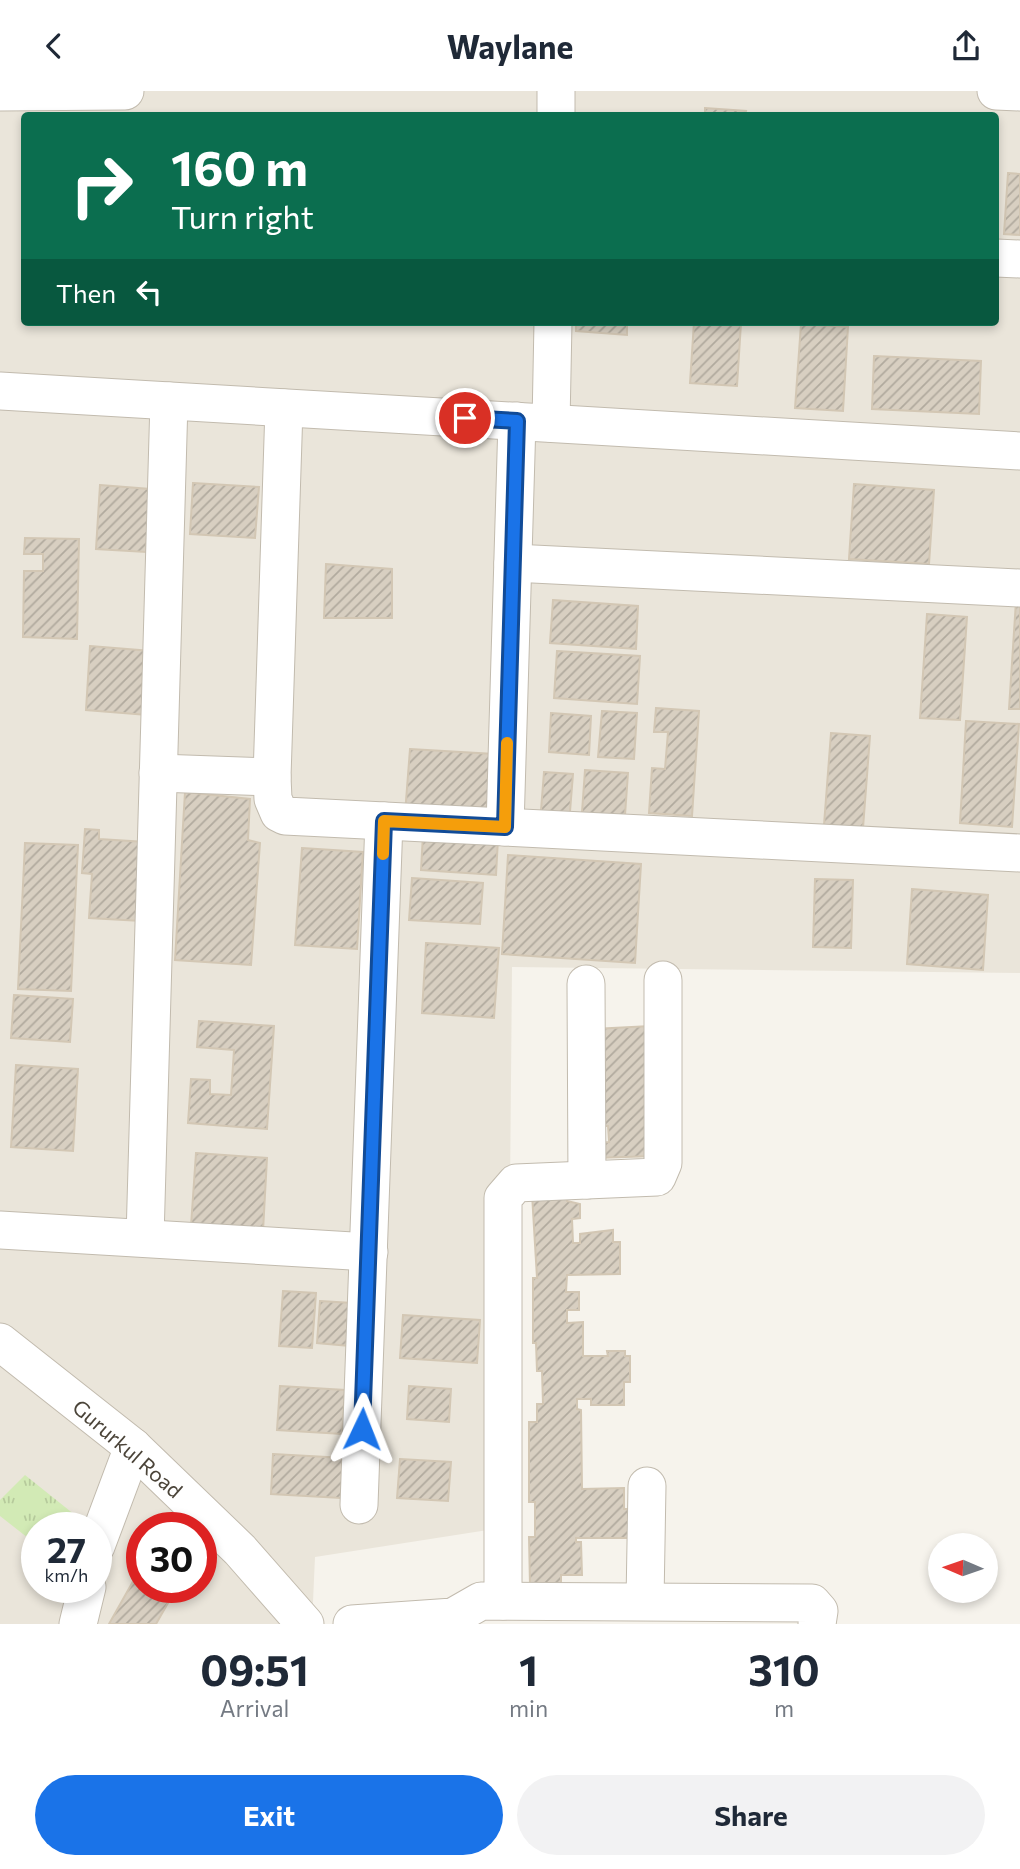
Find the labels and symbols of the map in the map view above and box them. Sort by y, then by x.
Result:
pin [435,388,495,448]
position arrow [325,1392,399,1466]
street label: Gururkul Road [68,1394,188,1502]
speed limit sign: 30 [126,1512,217,1603]
north arrow [928,1533,998,1603]

